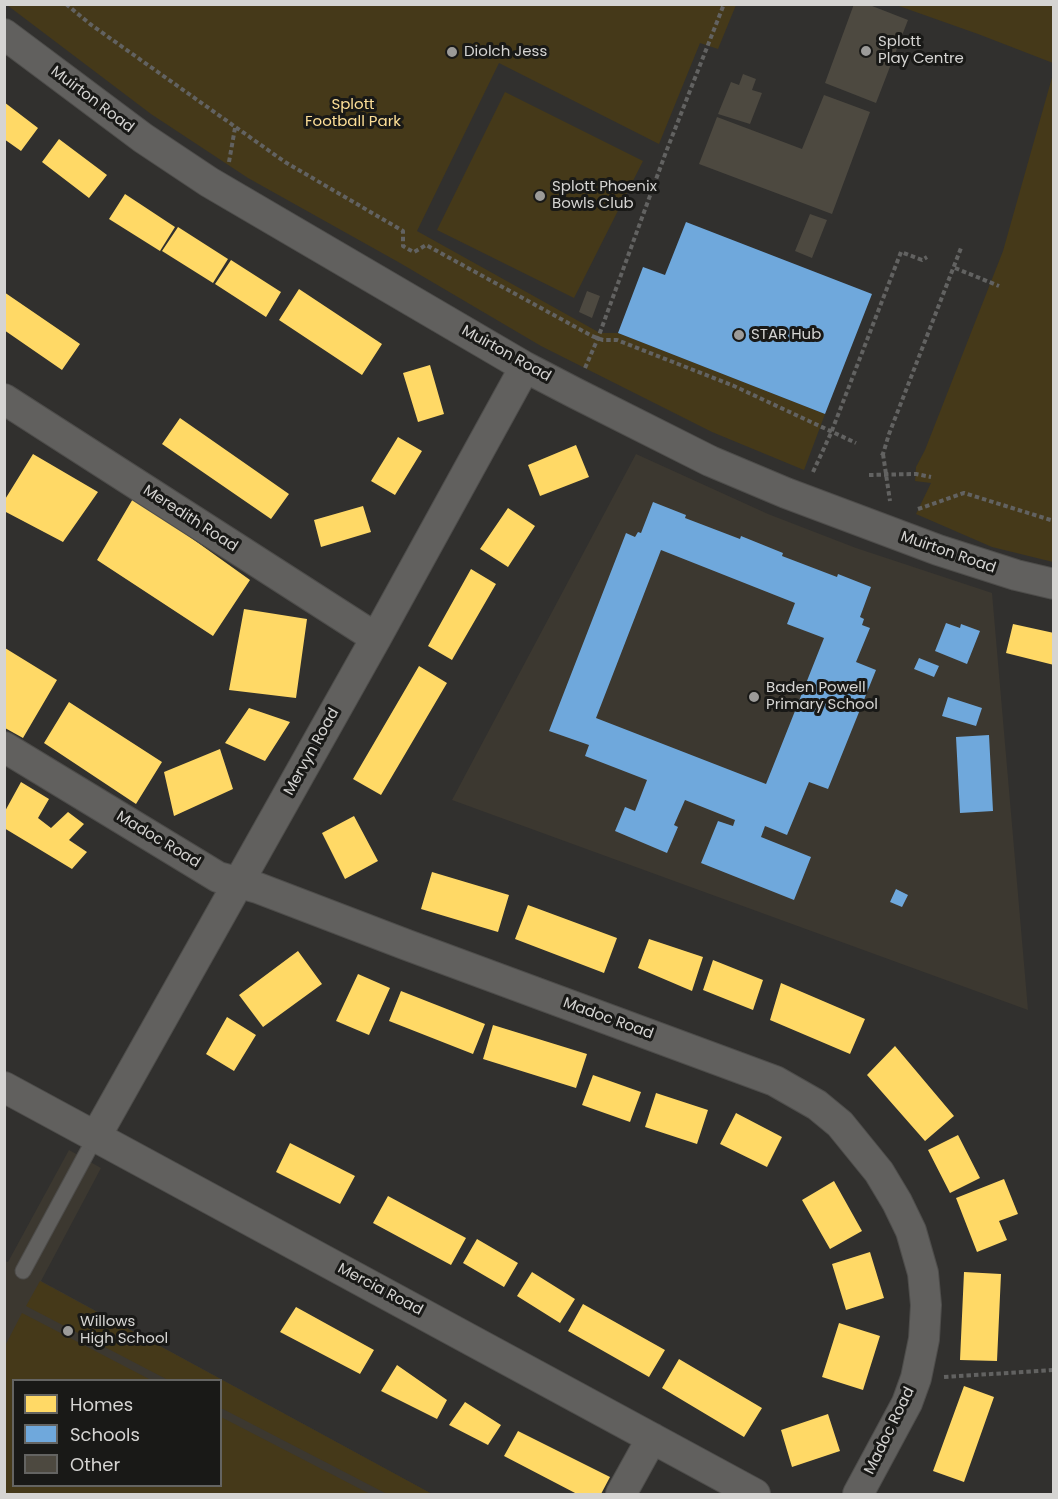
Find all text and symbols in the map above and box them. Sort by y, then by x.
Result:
place label: Splott Play Centre [878,33,964,68]
place label: Diolch Jess [464,43,547,61]
marker: Splott Play Centre [859,44,873,58]
marker: Diolch Jess [445,45,459,59]
street label: Muirton Road [47,63,137,137]
park label: Splott Football Park [305,96,401,131]
place label: Splott Phoenix Bowls Club [552,178,657,213]
marker: Splott Phoenix Bowls Club [533,189,547,203]
street label: Muirton Road [458,322,554,386]
place label: STAR Hub [751,326,821,344]
marker: STAR Hub [732,328,746,342]
street label: Meredith Road [139,482,241,556]
street label: Muirton Road [898,528,998,578]
place label: Baden Powell Primary School [766,679,878,714]
marker: Baden Powell Primary School [747,690,761,704]
street label: Mervyn Road [281,705,343,799]
street label: Madoc Road [113,808,203,872]
street label: Madoc Road [560,994,656,1044]
street label: Mercia Road [334,1260,426,1320]
place label: Willows High School [80,1313,168,1348]
marker: Willows High School [61,1324,75,1338]
legend [12,1379,222,1487]
street label: Madoc Road [861,1384,919,1478]
text: Homes [70,1392,133,1417]
text: Schools [70,1422,140,1447]
text: Other [70,1452,120,1477]

